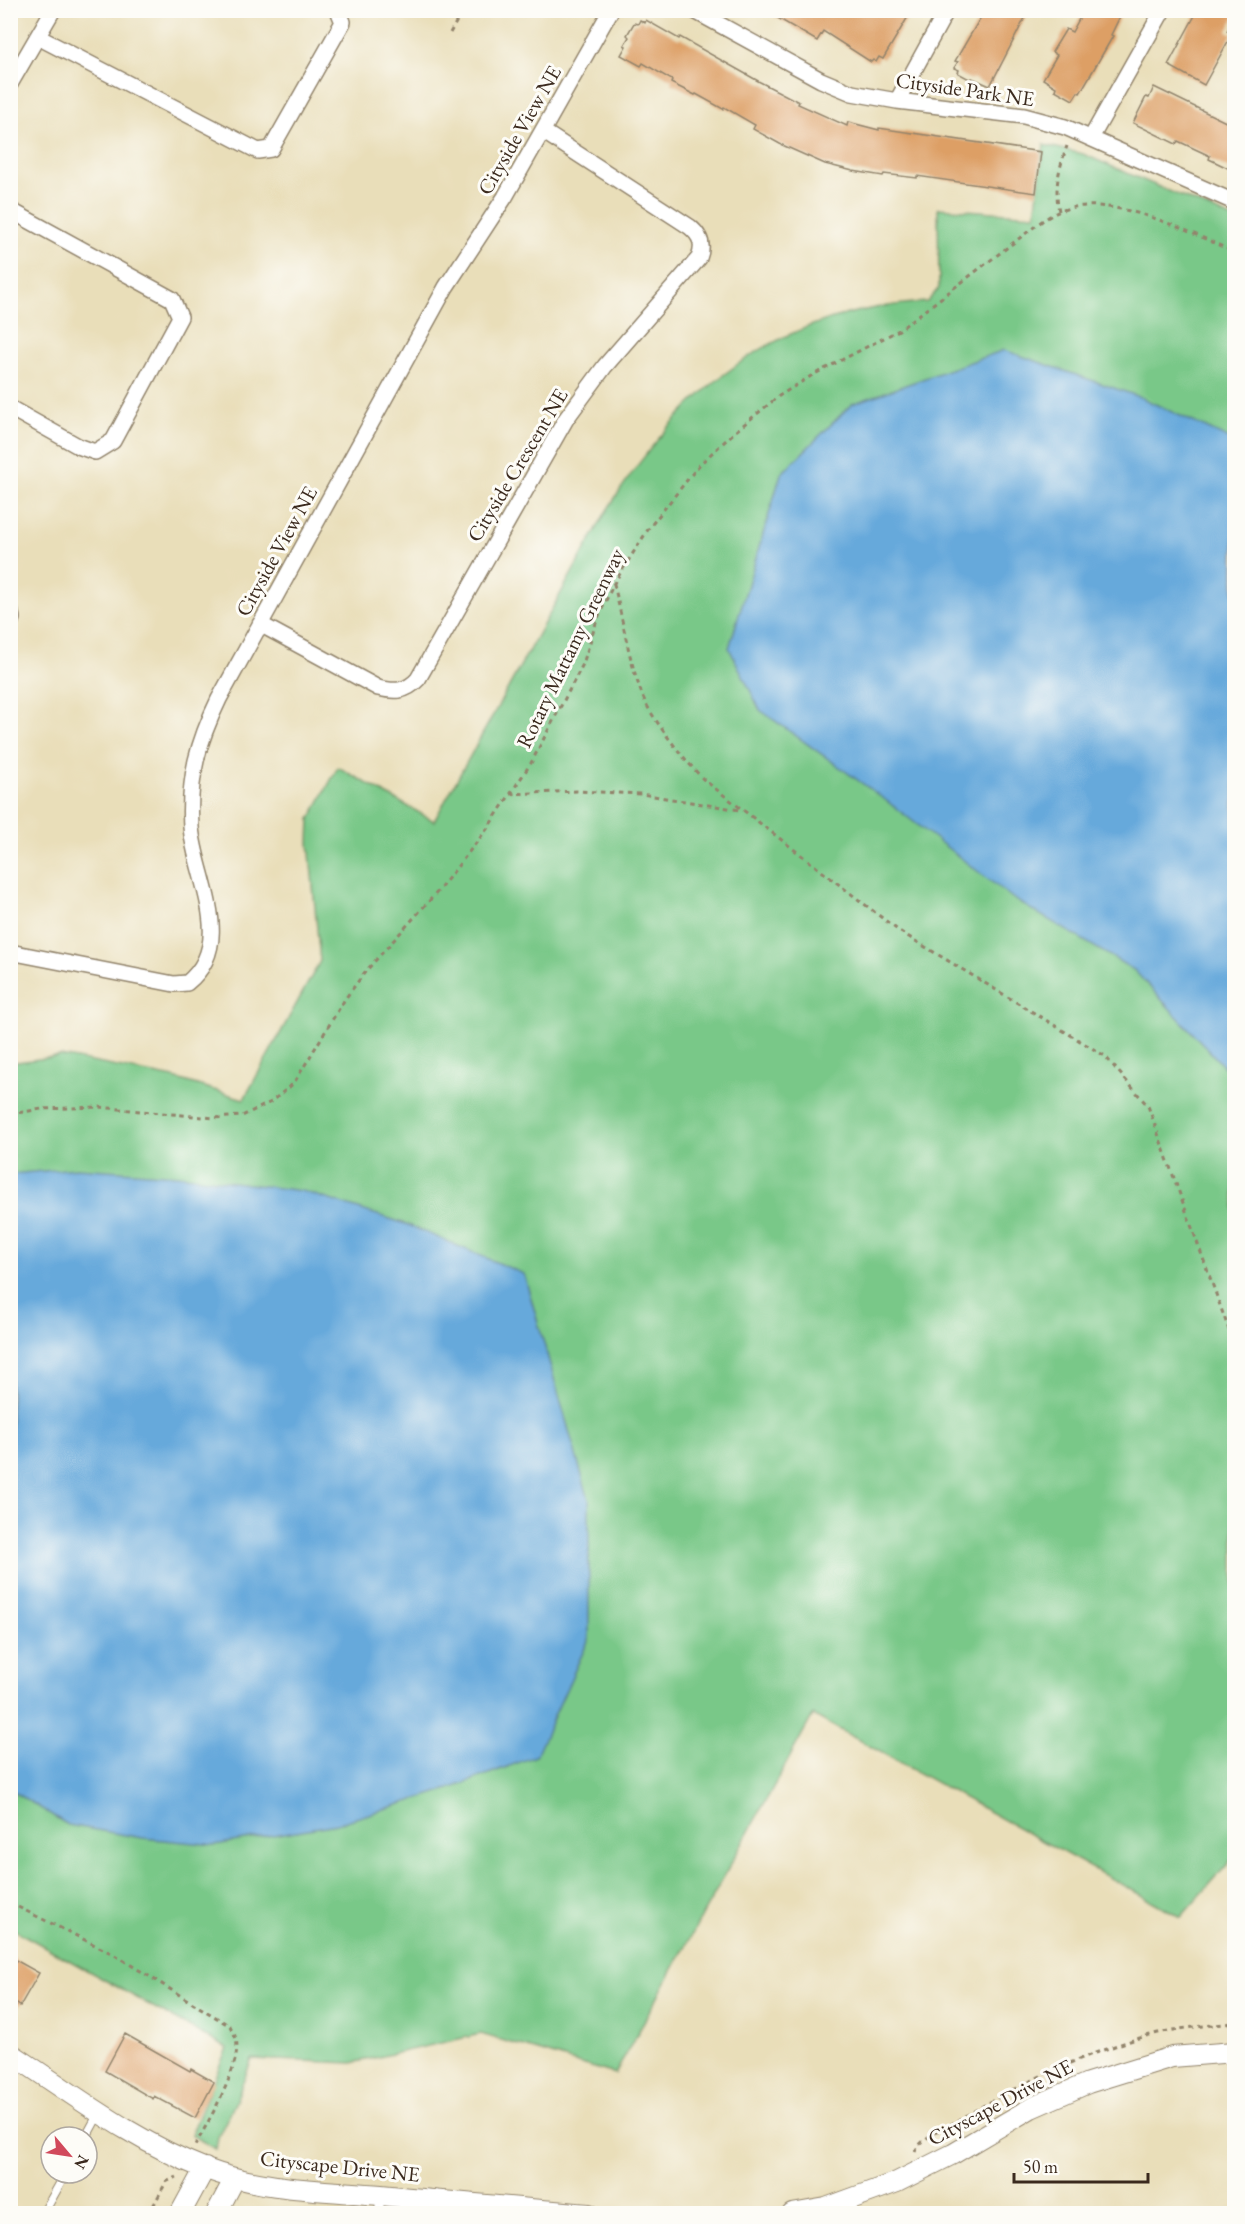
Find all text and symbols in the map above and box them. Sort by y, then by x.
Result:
street label: Cityside View NE [471,60,567,199]
street label: Cityside Park NE [894,66,1036,112]
street label: Cityside Crescent NE [461,383,574,547]
street label: Cityside View NE [229,481,323,621]
street label: Rotary Mattamy Greenway [510,543,630,752]
street label: Cityscape Drive NE [923,2052,1077,2151]
north arrow [39,2125,99,2185]
street label: Cityscape Drive NE [259,2144,421,2188]
scale bar [1014,2146,1148,2184]
text: N [69,2151,94,2173]
text: 50 m [1023,2155,1058,2178]

